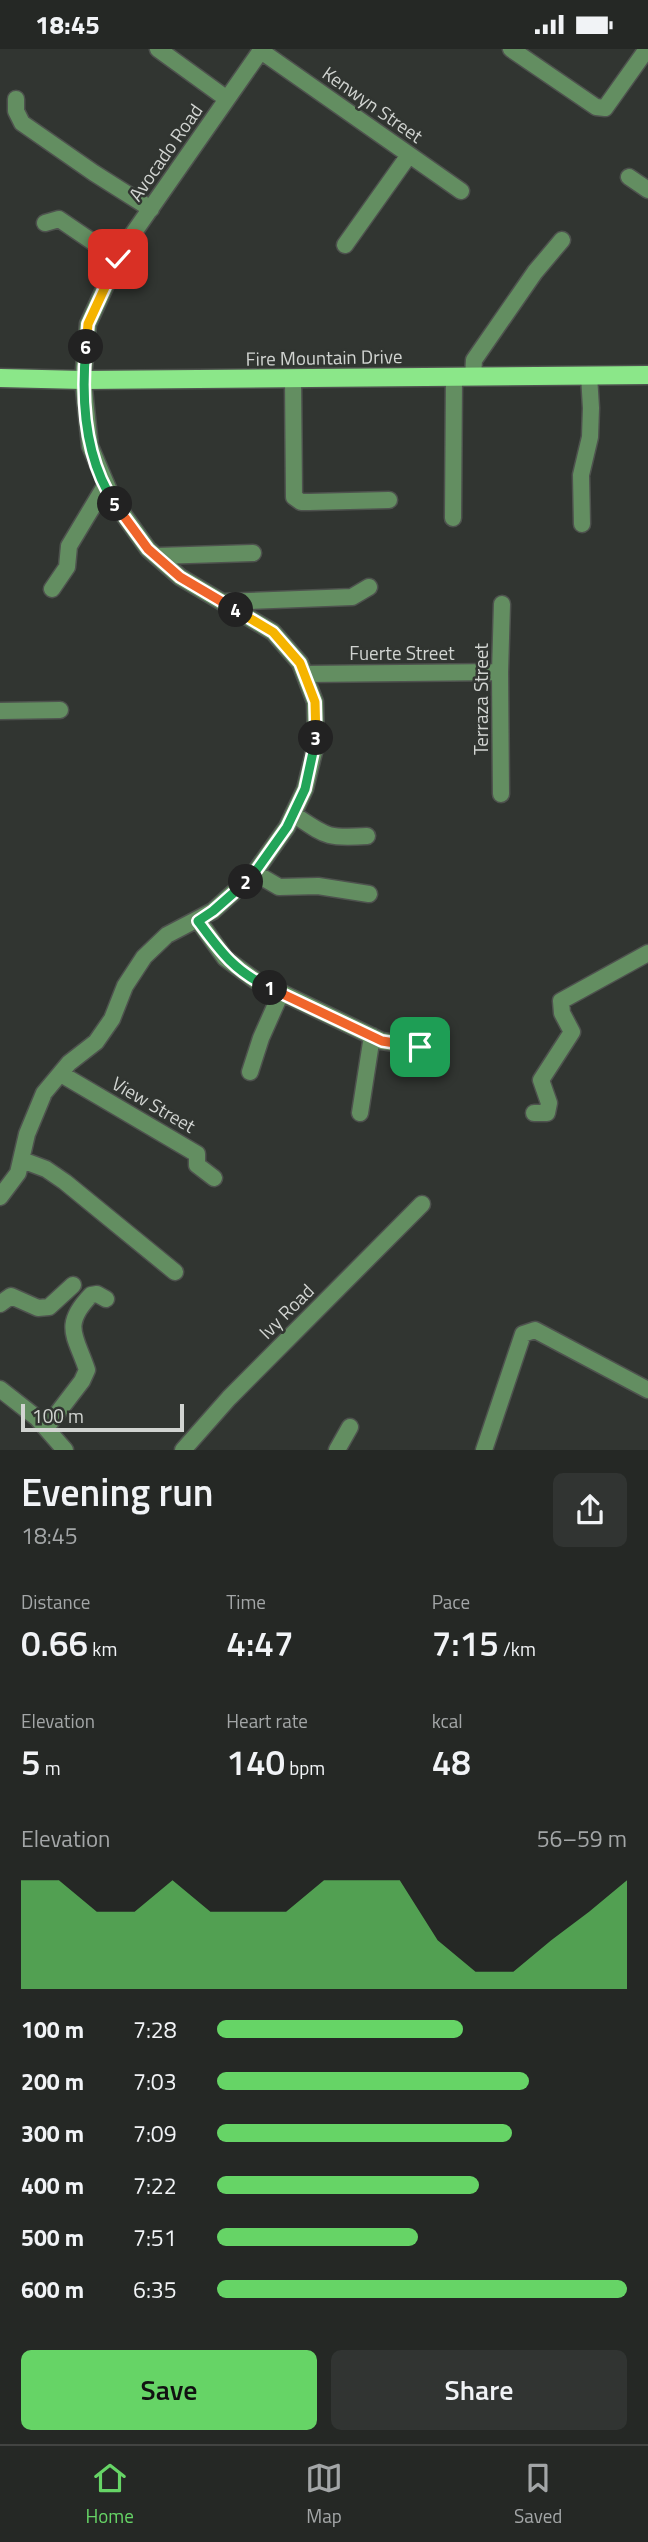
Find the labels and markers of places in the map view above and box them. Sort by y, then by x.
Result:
pin [88,229,148,289]
pin: 6 [68,329,104,365]
pin: 5 [97,487,132,521]
pin: 4 [218,593,254,627]
pin: 3 [298,721,334,755]
pin: 2 [229,865,264,899]
pin: 1 [252,971,288,1005]
pin [390,1017,450,1077]

